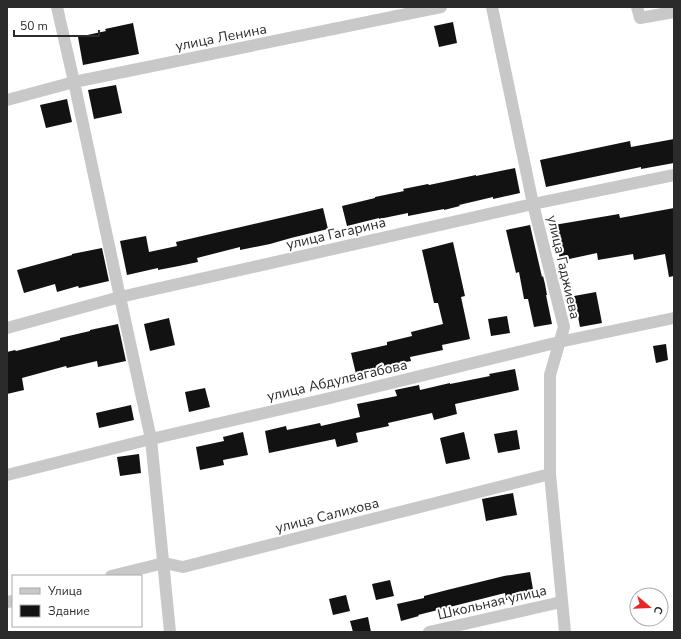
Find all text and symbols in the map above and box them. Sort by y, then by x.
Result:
scale bar [14,12,99,38]
text: 50 m [20,18,48,34]
street label: улица Ленина [174,19,268,56]
street label: улица Гагарина [284,213,388,254]
street label: улица Гаджиева [542,213,585,321]
street label: улица Абдулвагабова [265,355,409,406]
street label: улица Салихова [273,493,381,538]
legend [12,575,142,627]
street label: Школьная улица [436,581,549,624]
text: Улица [47,583,82,599]
north arrow [629,587,669,627]
text: Здание [48,603,90,619]
text: С [650,604,666,617]

